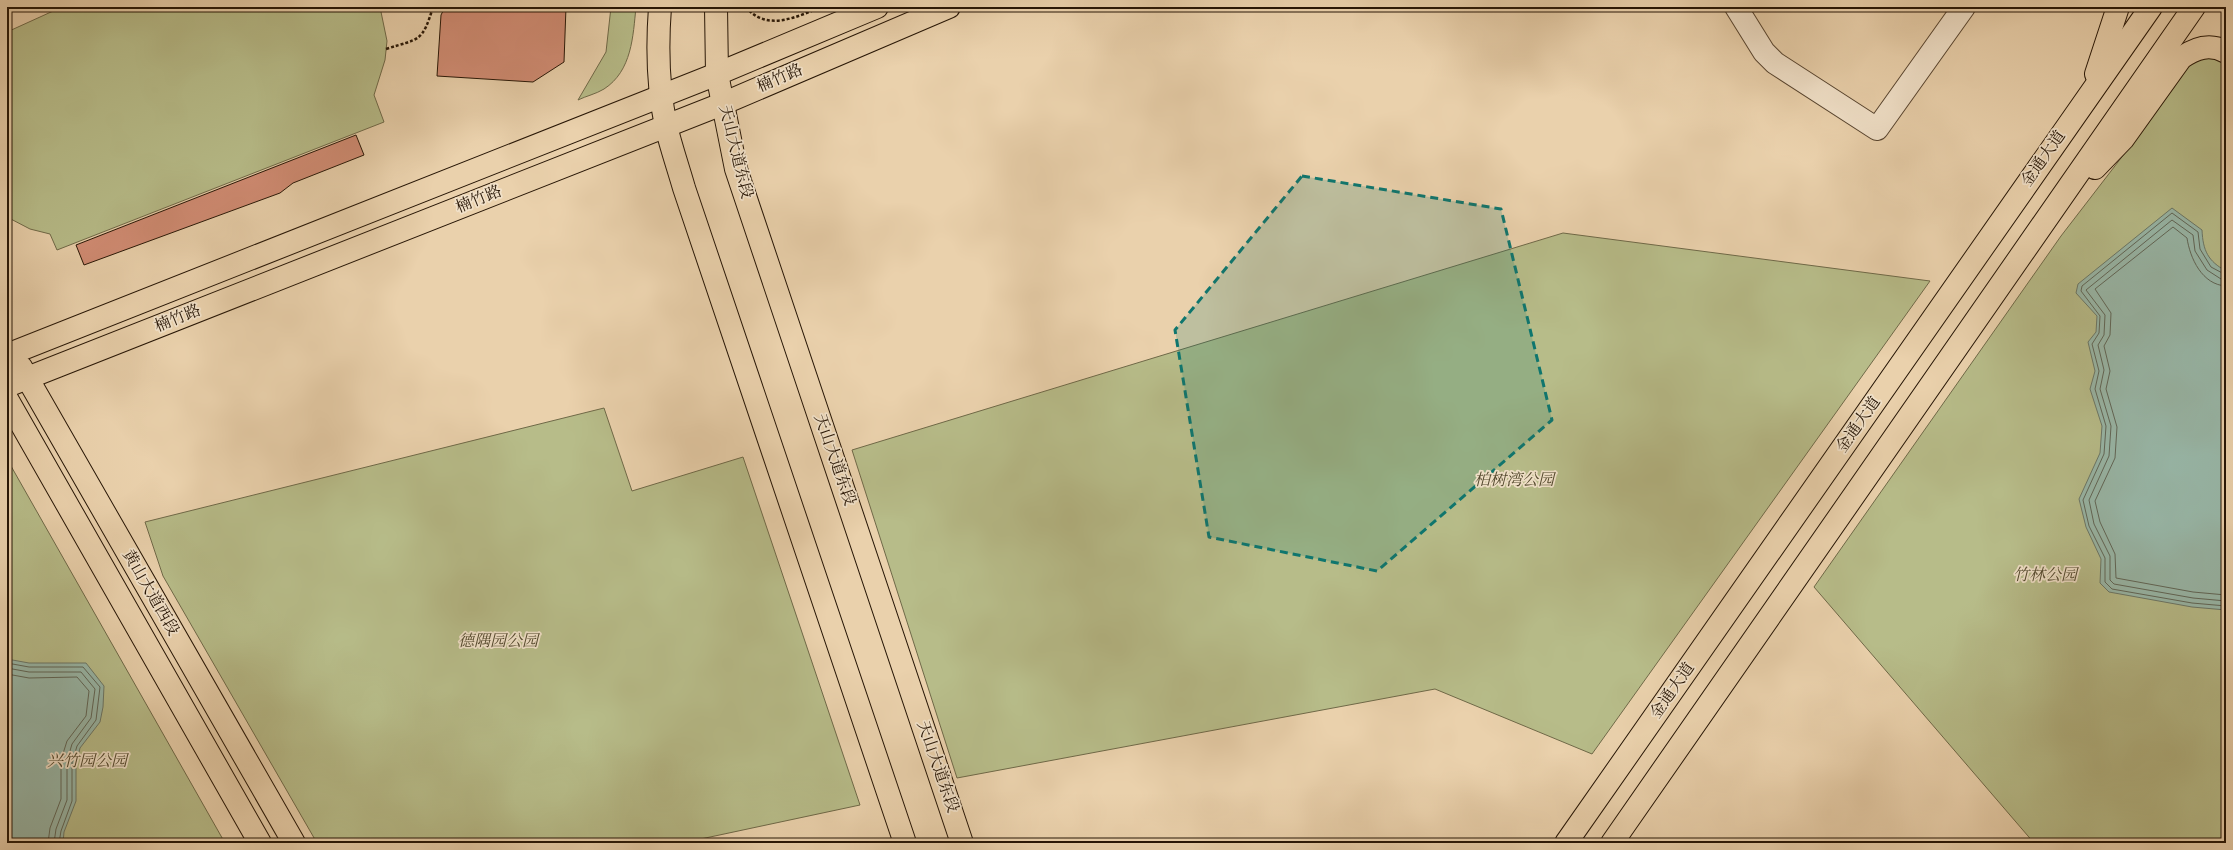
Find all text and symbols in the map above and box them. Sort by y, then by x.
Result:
street label: 楠竹路 [754,59,806,99]
street label: 天山大道东段 [713,103,757,201]
street label: 金通大道 [2017,126,2071,192]
street label: 楠竹路 [453,181,505,219]
street label: 楠竹路 [152,300,204,338]
street label: 金通大道 [1832,392,1886,458]
street label: 天山大道东段 [808,411,860,509]
park label: 柏树湾公园 [1474,470,1557,492]
street label: 黄山大道西段 [116,546,184,640]
park label: 竹林公园 [2013,565,2080,587]
park label: 德隅园公园 [458,631,541,653]
street label: 金通大道 [1646,658,1700,724]
street label: 天山大道东段 [911,718,963,816]
park label: 兴竹园公园 [47,751,130,773]

